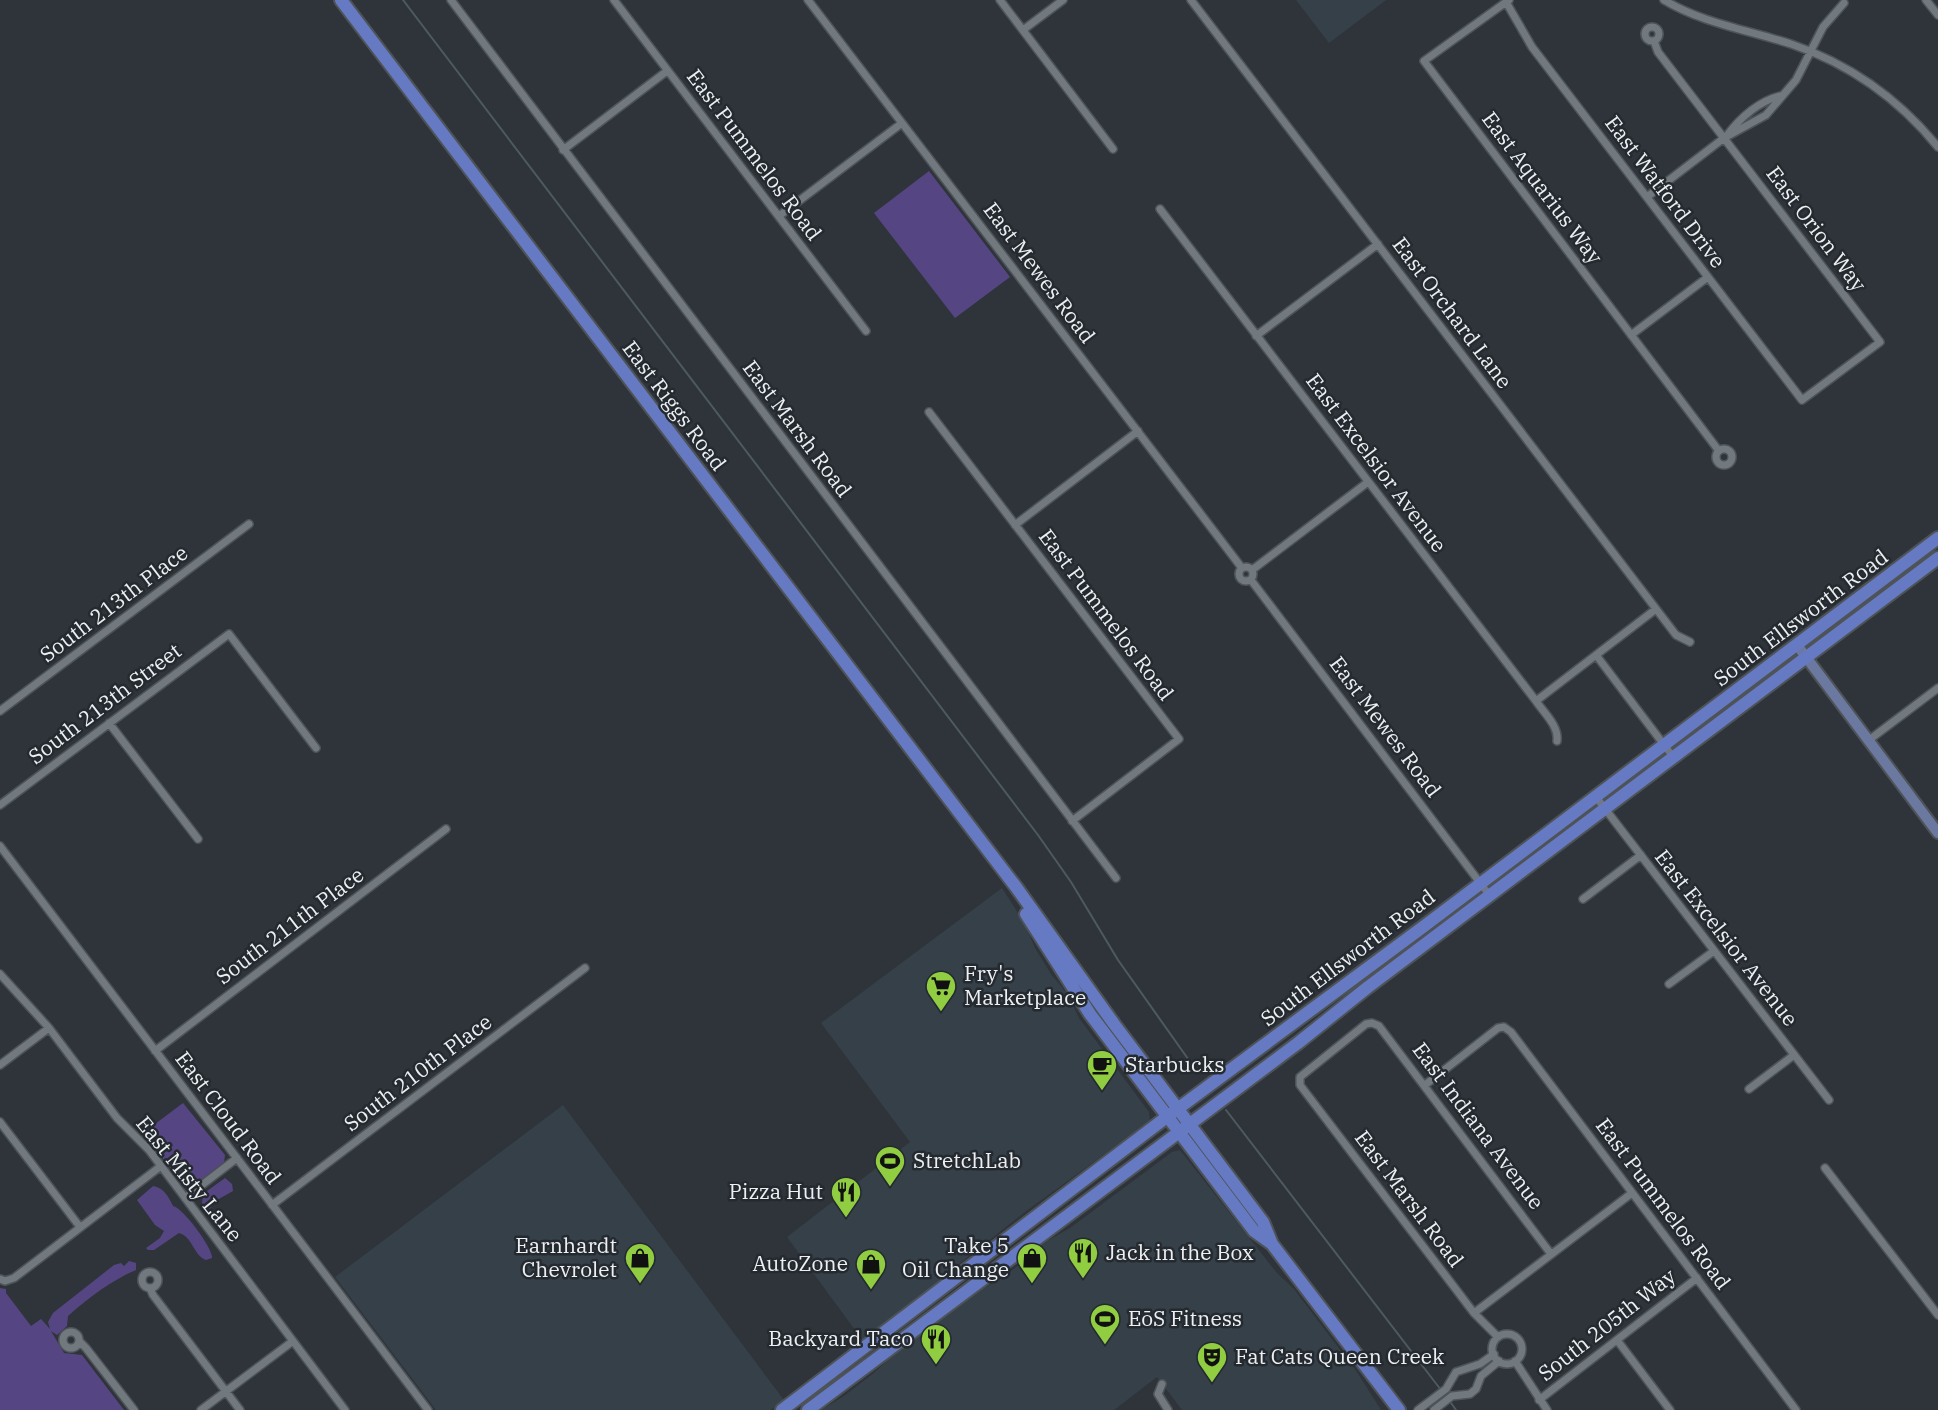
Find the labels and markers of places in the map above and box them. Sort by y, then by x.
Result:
place label: Fry's Marketplace [964,959,1086,1011]
supermarket icon: Fry's Marketplace [924,969,958,1013]
cafe icon: Starbucks [1085,1048,1119,1092]
place label: Starbucks [1125,1050,1224,1078]
sports icon: StretchLab [873,1144,907,1188]
place label: StretchLab [913,1146,1021,1174]
restaurant icon: Pizza Hut [829,1175,863,1219]
place label: Pizza Hut [729,1177,823,1205]
place label: Earnhardt Chevrolet [515,1231,617,1283]
place label: Take 5 Oil Change [902,1231,1009,1283]
restaurant icon: Jack in the Box [1066,1236,1100,1280]
place label: Jack in the Box [1106,1238,1254,1266]
shop icon: Earnhardt Chevrolet [623,1241,657,1285]
shop icon: Take 5 Oil Change [1015,1241,1049,1285]
shop icon: AutoZone [854,1247,888,1291]
place label: AutoZone [752,1249,848,1277]
sports icon: EōS Fitness [1088,1302,1122,1346]
place label: EōS Fitness [1128,1304,1242,1332]
restaurant icon: Backyard Taco [919,1322,953,1366]
place label: Backyard Taco [768,1324,913,1352]
theatre icon: Fat Cats Queen Creek [1195,1340,1229,1384]
place label: Fat Cats Queen Creek [1235,1342,1445,1370]

